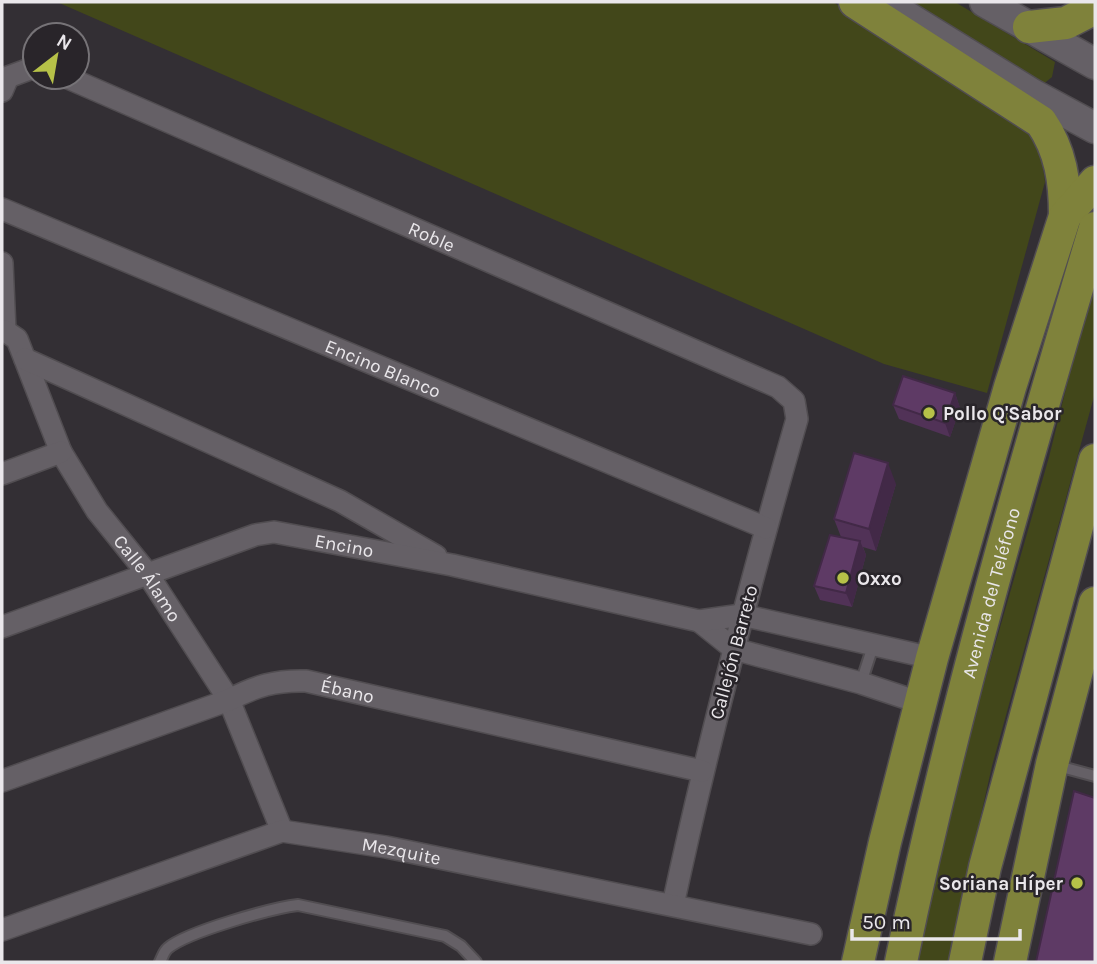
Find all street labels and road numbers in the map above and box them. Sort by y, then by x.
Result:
street label: Roble [405,217,458,257]
street label: Encino Blanco [322,335,444,403]
street label: Avenida del Teléfono [958,505,1025,681]
street label: Encino [313,530,375,562]
street label: Calle Álamo [109,531,186,626]
street label: Callejón Barreto [705,583,762,722]
street label: Ébano [318,674,376,708]
street label: Mezquite [360,833,443,870]

